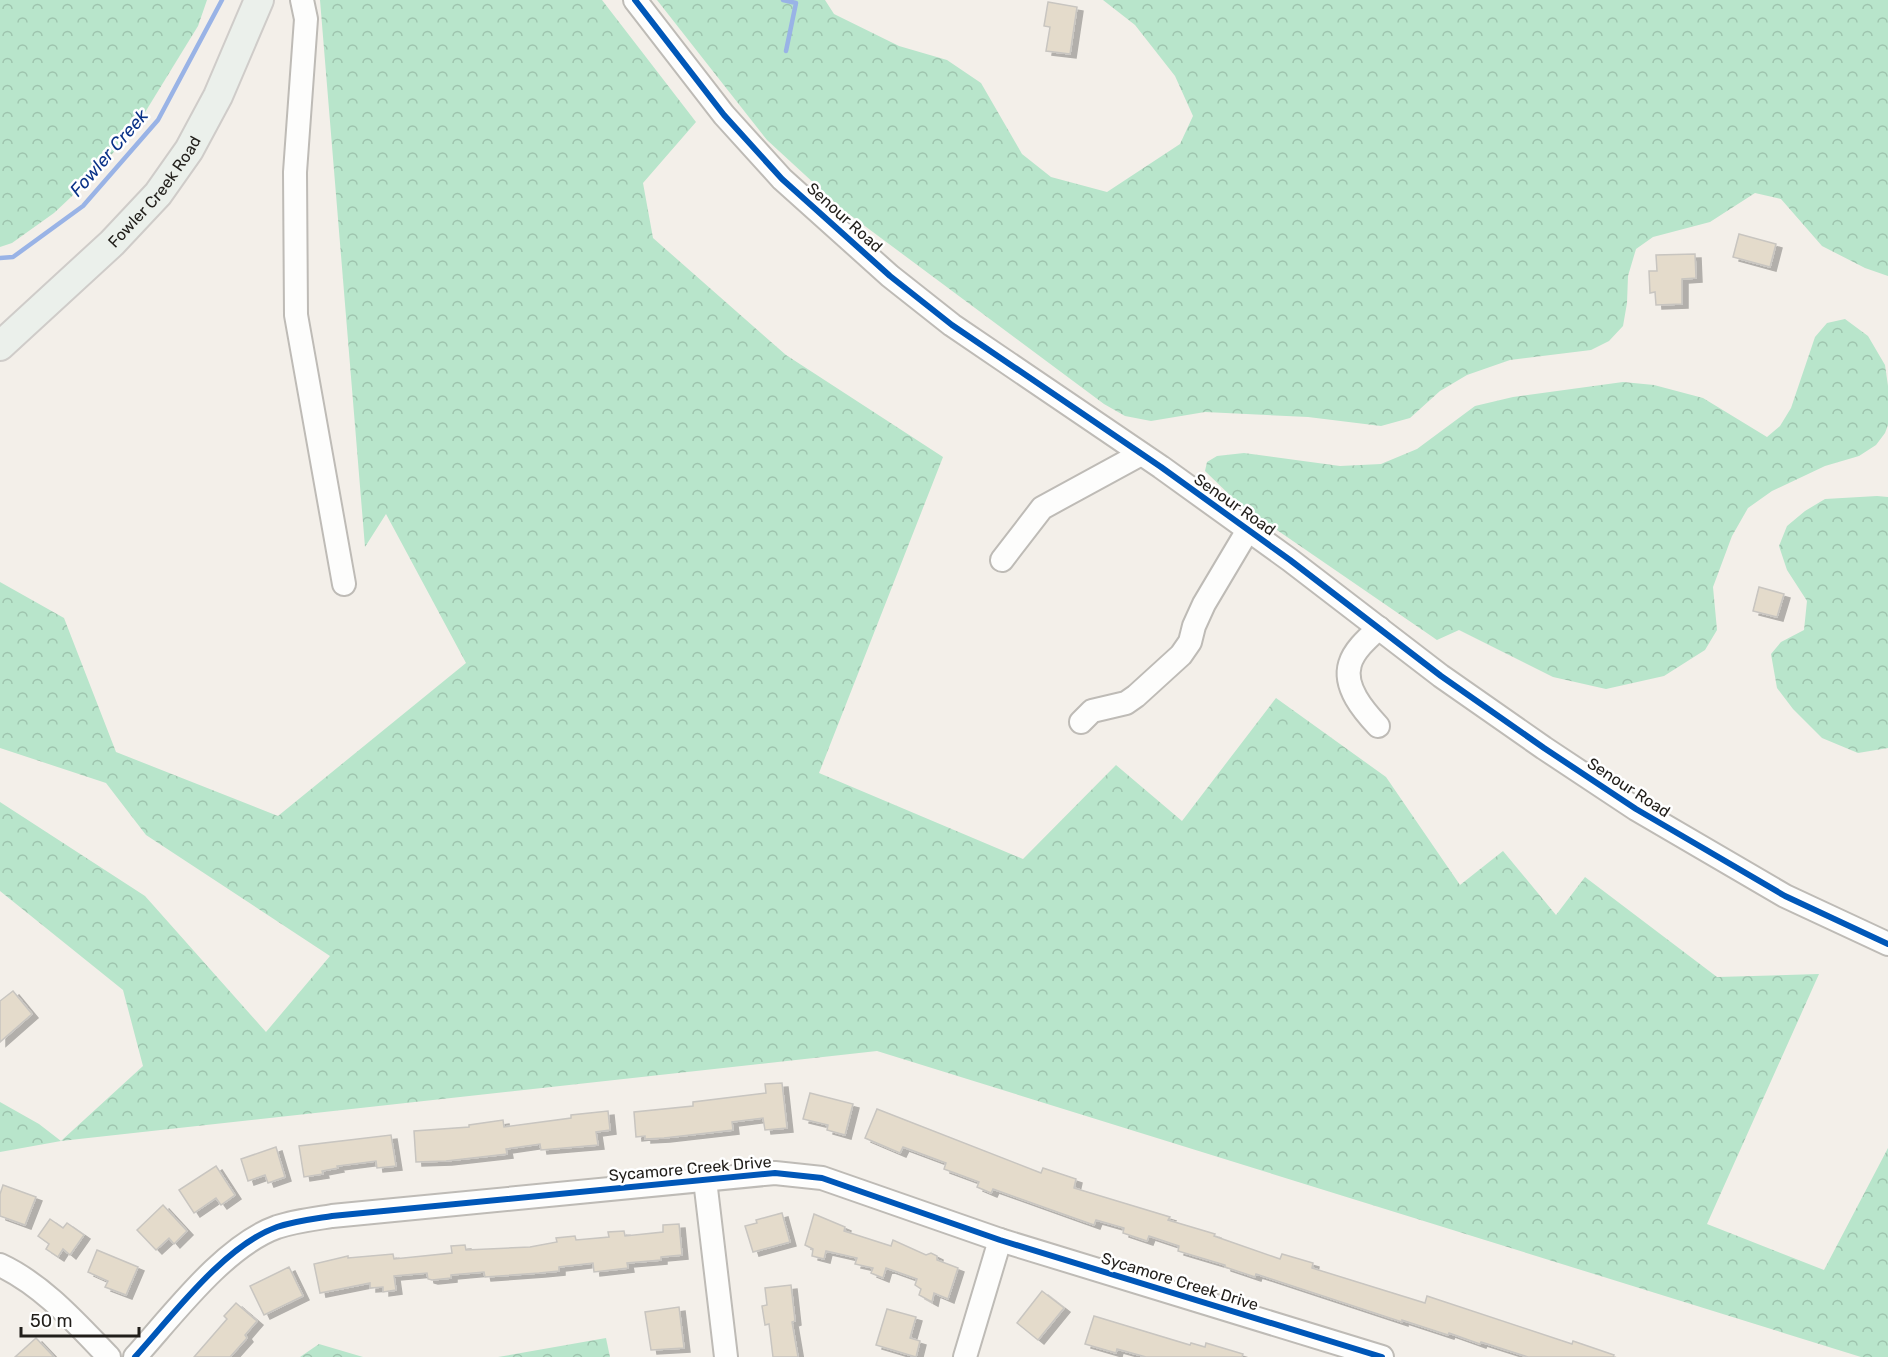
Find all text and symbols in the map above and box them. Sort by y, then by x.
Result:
water label: Fowler Creek [65,104,153,201]
street label: Fowler Creek Road [104,133,205,251]
street label: Senour Road [803,179,886,256]
street label: Senour Road [1190,469,1279,539]
street label: Senour Road [1584,754,1674,821]
street label: Sycamore Creek Drive [608,1152,772,1185]
street label: Sycamore Creek Drive [1099,1249,1261,1314]
scale bar [21,1300,140,1338]
text: 50 m [30,1310,73,1332]

